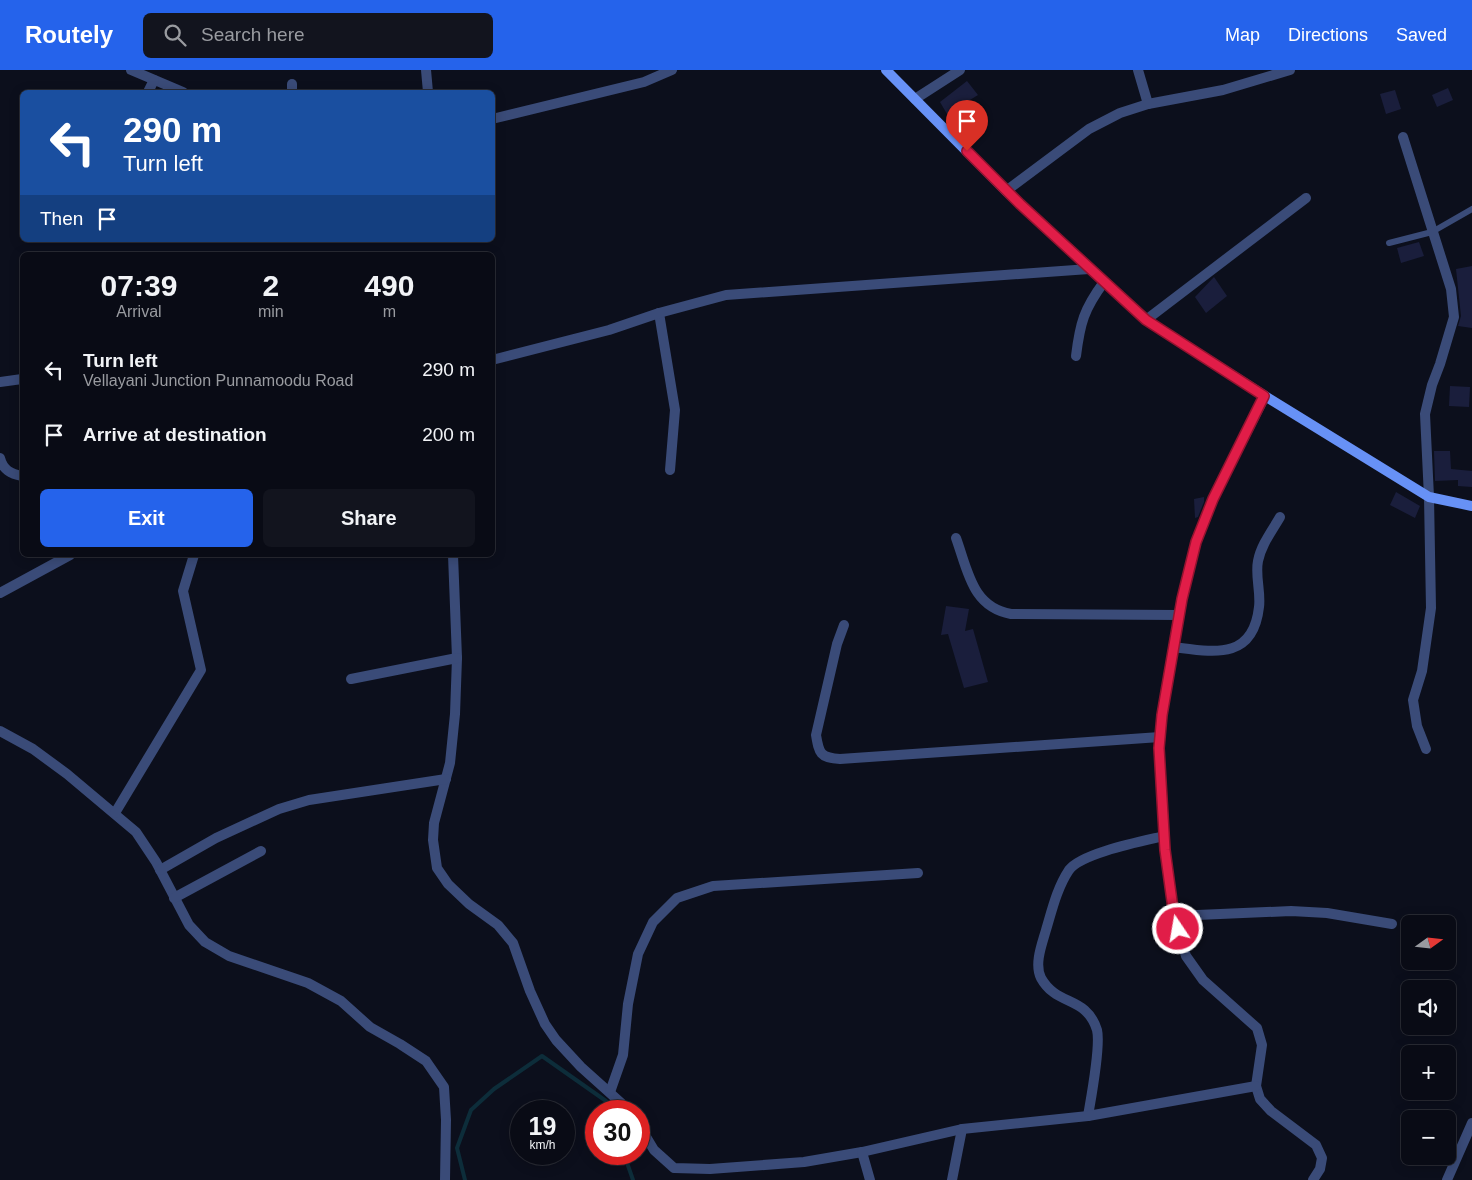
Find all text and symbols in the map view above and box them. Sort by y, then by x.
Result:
search box [143,13,493,58]
text: Routely [25,21,113,48]
icon: search [161,21,189,49]
text: Search here [201,24,305,45]
text: Map [1225,25,1260,45]
text: Directions [1288,25,1368,45]
text: Saved [1396,25,1447,45]
pin [946,100,988,151]
icon: arrive [953,107,981,135]
icon: left [40,110,105,175]
text: 290 m [123,110,222,149]
text: Turn left [123,151,203,176]
icon: arrive [93,205,121,233]
text: Then [40,208,83,229]
text: 07:39 [101,269,177,302]
text: 2 [262,269,279,302]
text: 490 [364,269,414,302]
text: Arrival [116,303,162,320]
text: min [258,303,284,320]
text: m [383,303,396,320]
text: Turn left [83,350,158,371]
icon: left [40,356,68,384]
text: 290 m [422,359,475,380]
text: Vellayani Junction Punnamoodu Road [83,372,353,389]
icon: arrive [40,421,68,449]
text: Arrive at destination [83,424,267,445]
text: 200 m [422,424,475,445]
button: Exit [40,489,253,547]
button: Share [263,489,475,547]
position arrow [1151,902,1203,954]
north arrow [1401,915,1456,970]
map controls [1401,915,1456,1165]
button: sound [1401,980,1456,1035]
button: + [1401,1045,1456,1100]
speed limit sign: 30 [585,1100,650,1165]
button: − [1401,1110,1456,1165]
text: 19 [529,1112,556,1140]
text: km/h [529,1138,556,1152]

